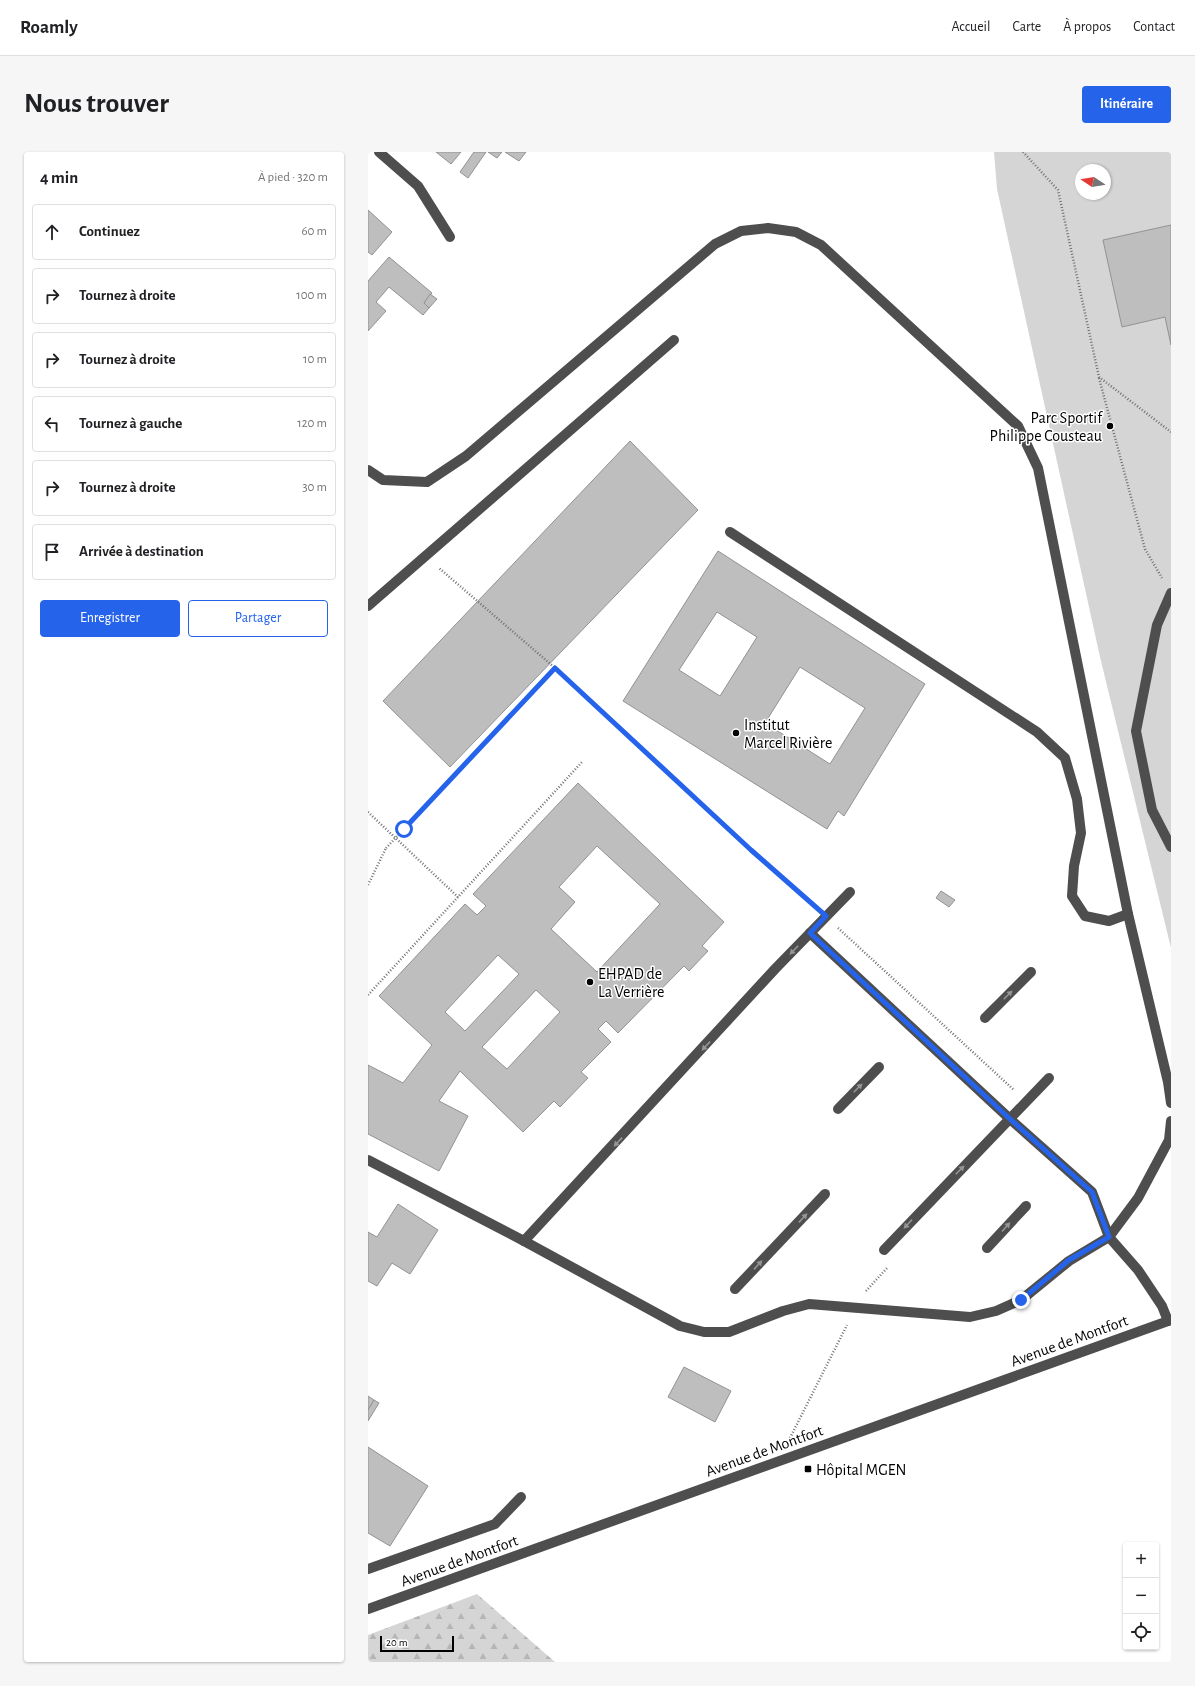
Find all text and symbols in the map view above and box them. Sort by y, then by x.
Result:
text: Roamly [20,18,78,37]
text: Accueil [951,20,990,34]
text: Carte [1012,20,1041,34]
text: À propos [1063,20,1111,34]
text: Contact [1133,20,1175,34]
button: Itinéraire [1082,86,1171,123]
text: Nous trouver [24,90,169,118]
north arrow [1075,164,1111,200]
text: 4 min [40,169,78,186]
text: À pied · 320 m [258,171,328,184]
icon: ahead [41,221,63,243]
text: Continuez [79,224,140,239]
text: 60 m [301,225,327,238]
icon: right [41,285,63,307]
text: Tournez à droite [79,288,176,303]
text: 100 m [296,289,327,302]
icon: right [41,349,63,371]
text: Tournez à droite [79,352,176,367]
text: 10 m [303,353,327,366]
place label: Parc Sportif Philippe Cousteau [990,410,1103,444]
icon: left [41,413,63,435]
text: Tournez à gauche [79,416,182,431]
text: 120 m [297,417,327,430]
marker: Parc Sportif Philippe Cousteau [1105,421,1115,431]
icon: right [41,477,63,499]
text: Tournez à droite [79,480,176,495]
text: 30 m [302,481,327,494]
icon: arrive [41,541,63,563]
text: Arrivée à destination [79,544,204,559]
button: Enregistrer [40,600,180,637]
button: Partager [188,600,328,637]
place label: Institut Marcel Rivière [744,717,832,751]
marker: Institut Marcel Rivière [731,728,741,738]
route start [395,820,413,838]
one-way arrow [789,945,799,955]
place label: EHPAD de La Verrière [598,966,665,1000]
marker: EHPAD de La Verrière [585,977,595,987]
one-way arrow [1003,990,1013,1000]
one-way arrow [701,1041,710,1051]
one-way arrow [853,1083,863,1093]
one-way arrow [613,1136,622,1147]
one-way arrow [955,1165,965,1175]
one-way arrow [798,1213,807,1223]
one-way arrow [903,1219,913,1229]
one-way arrow [1001,1222,1011,1232]
one-way arrow [753,1260,763,1270]
route end [1012,1291,1030,1309]
street label: Avenue de Montfort [1009,1312,1130,1370]
street label: Avenue de Montfort [704,1422,825,1480]
place label: Hôpital MGEN [816,1462,906,1478]
marker: Hôpital MGEN [803,1464,813,1474]
street label: Avenue de Montfort [399,1532,520,1590]
map controls [1123,1542,1159,1650]
button: + [1123,1542,1159,1578]
button: − [1123,1578,1159,1614]
button: locate [1123,1614,1159,1650]
scale bar [380,1634,454,1653]
text: 20 m [386,1637,407,1648]

